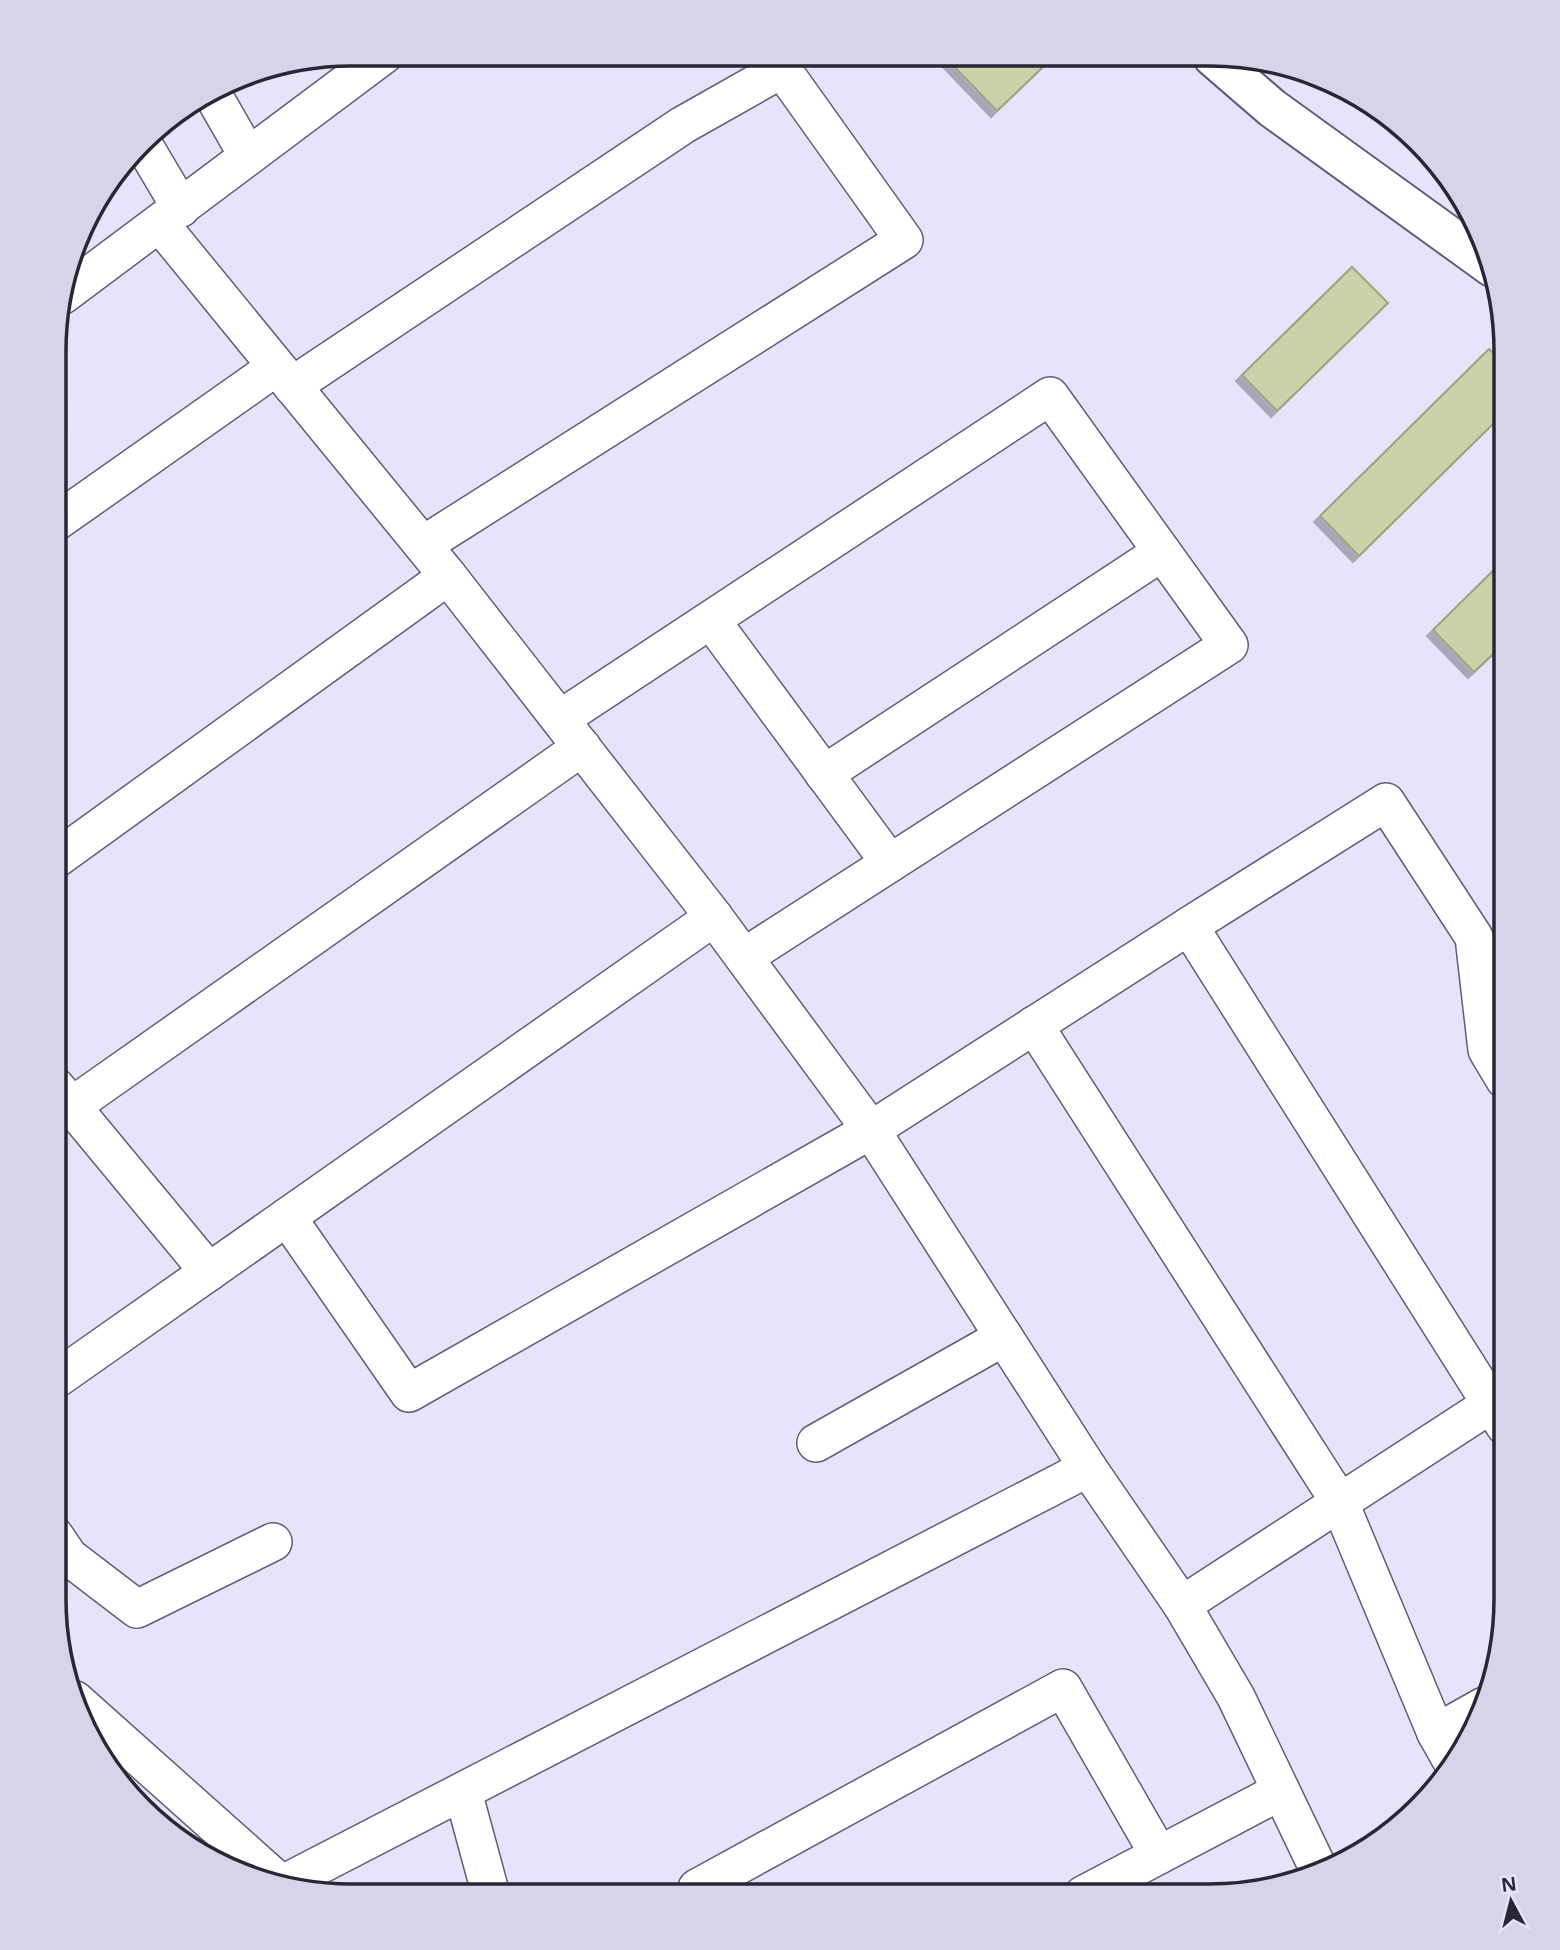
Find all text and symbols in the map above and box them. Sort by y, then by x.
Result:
north arrow [1476,1866,1546,1936]
text: N [1500,1870,1518,1898]

